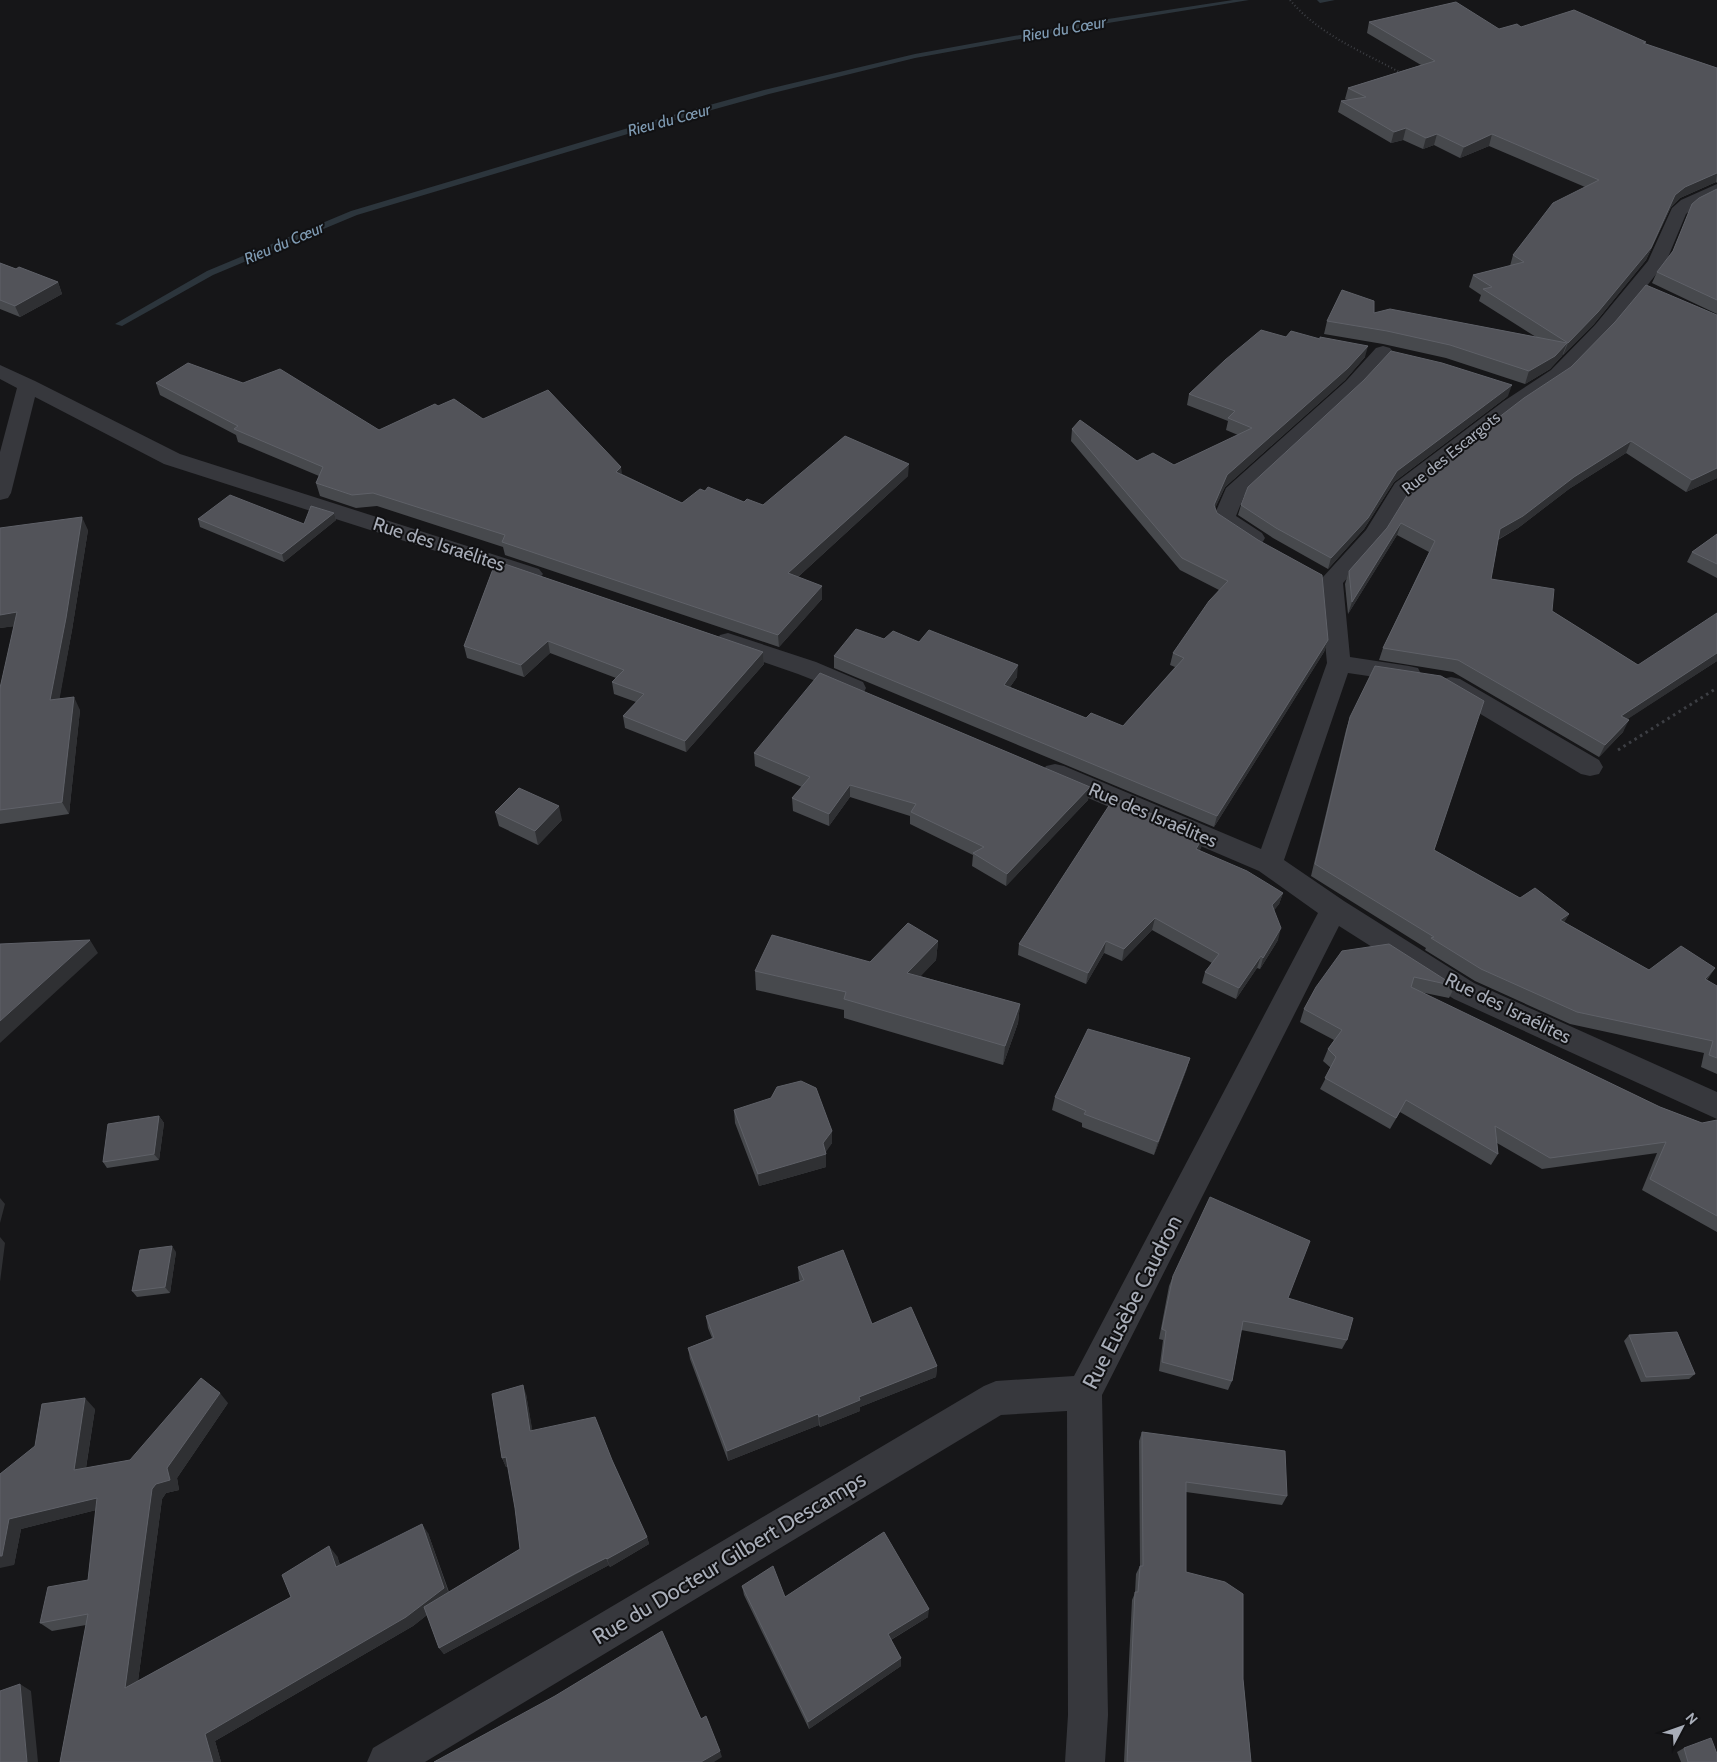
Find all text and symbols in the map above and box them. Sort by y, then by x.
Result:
water label: Rieu du Cœur [1020,12,1109,46]
water label: Rieu du Cœur [625,100,714,140]
water label: Rieu du Cœur [241,217,328,268]
street label: Rue des Escargots [1398,407,1504,498]
street label: Rue des Israélites [370,512,508,576]
street label: Rue des Israélites [1085,778,1221,852]
street label: Rue des Israélites [1441,968,1575,1048]
street label: Rue Eusèbe Caudron [1076,1210,1188,1394]
street label: Rue du Docteur Gilbert Descamps [587,1466,871,1650]
north arrow [1657,1702,1707,1752]
text: N [1682,1709,1702,1728]

